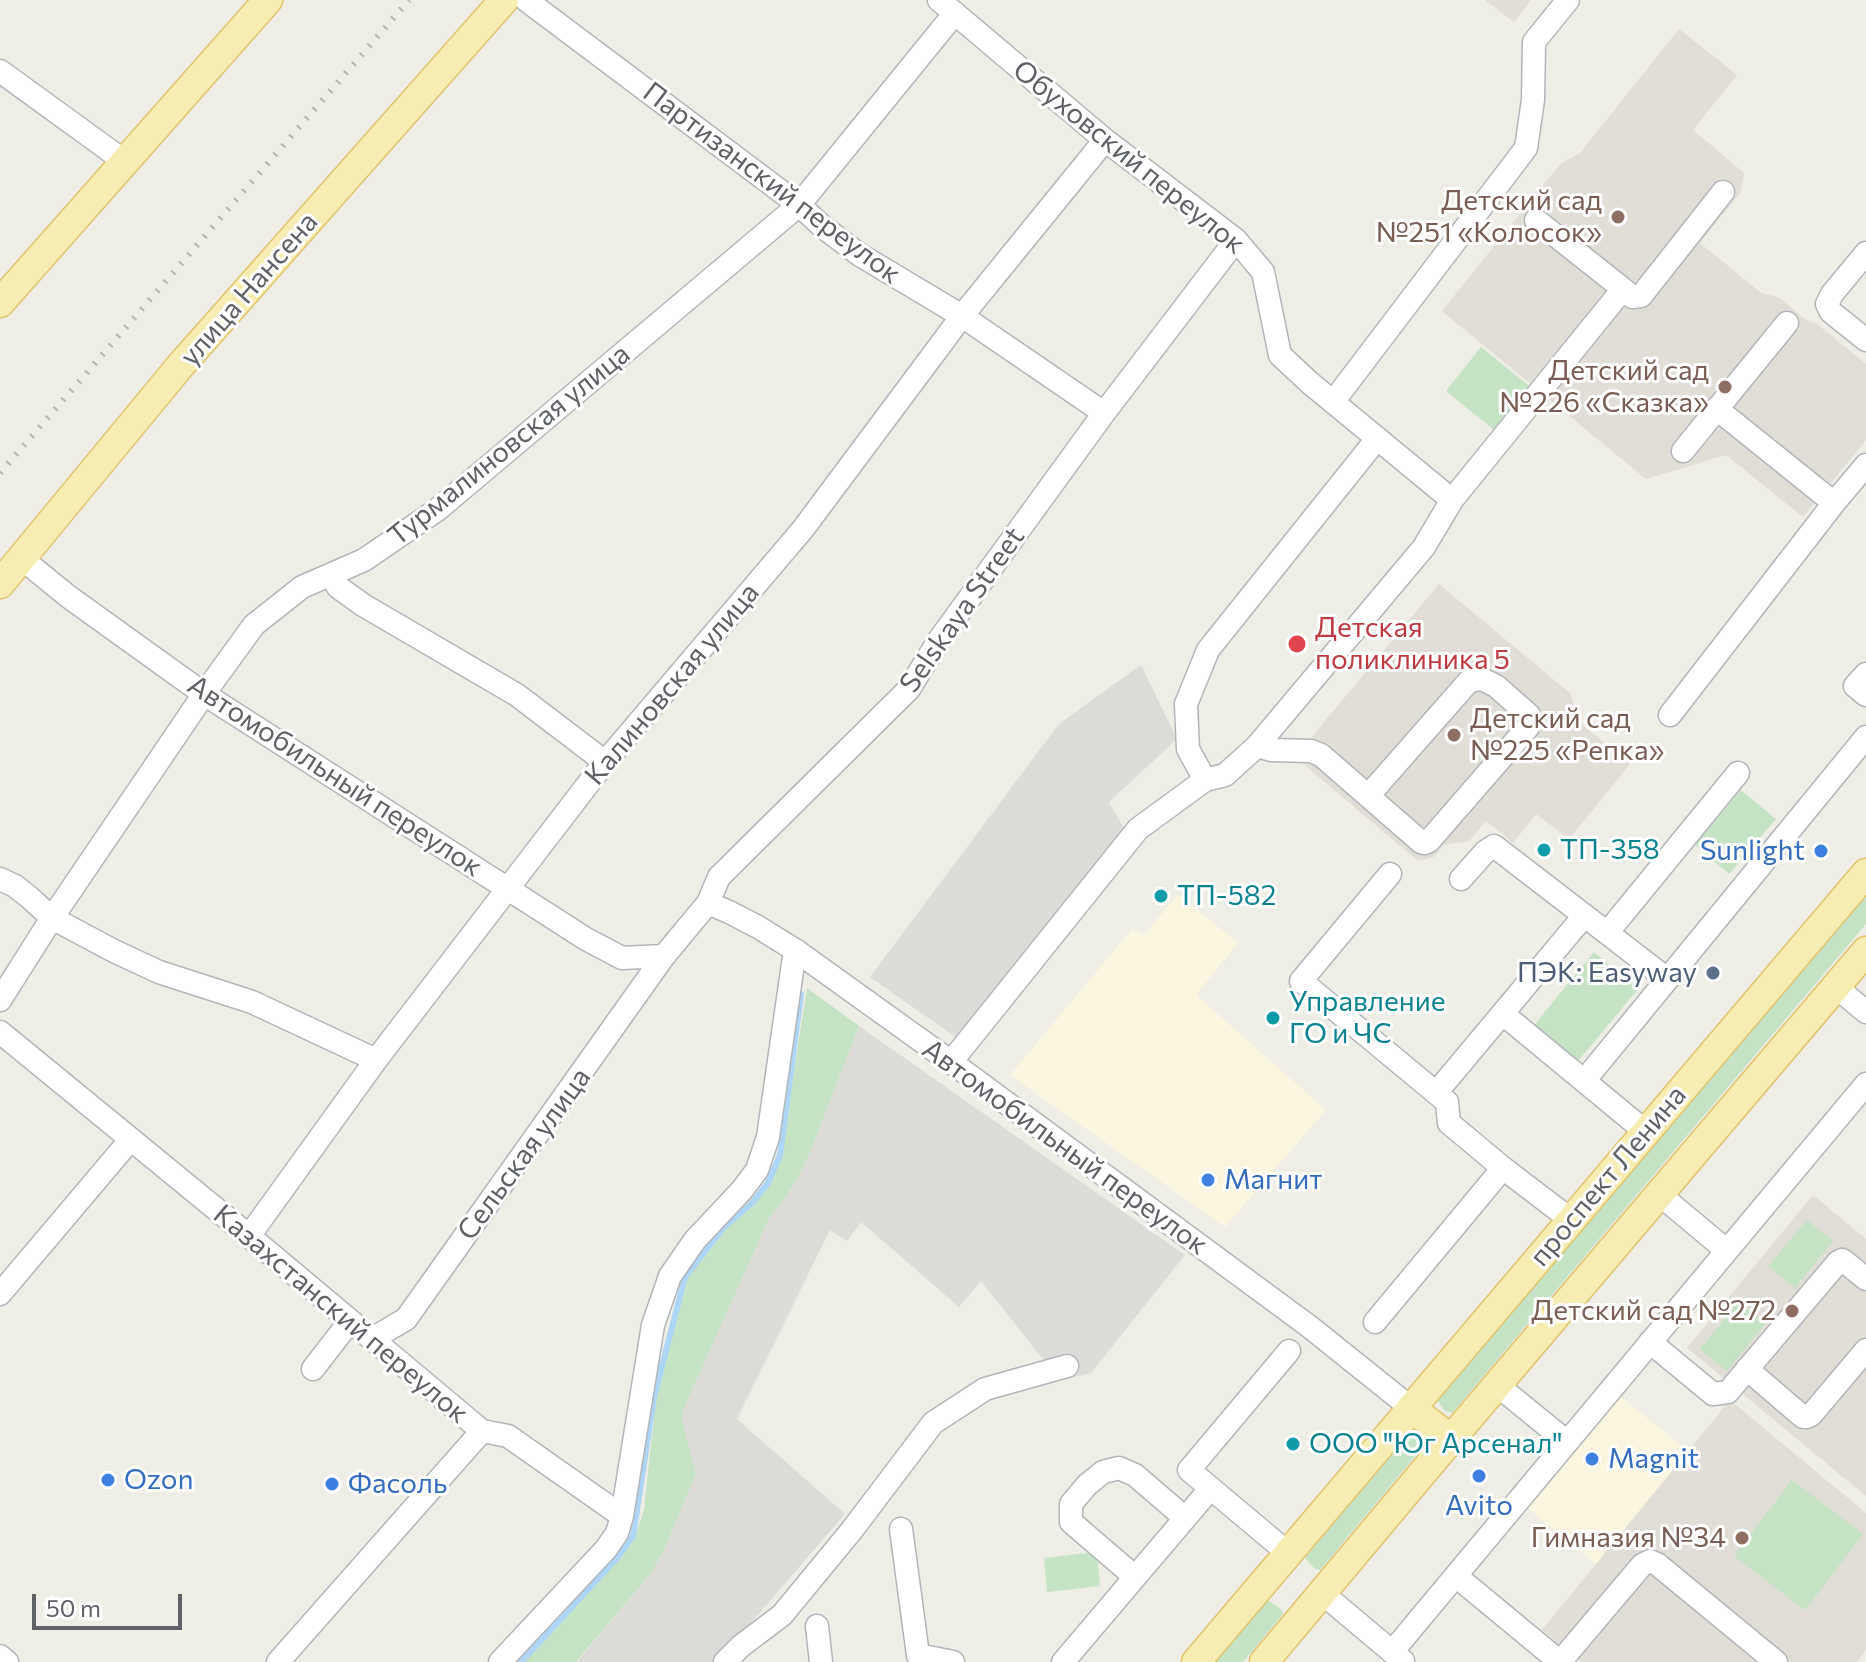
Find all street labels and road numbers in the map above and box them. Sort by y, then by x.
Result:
street label: Обуховский переулок [1006,53,1252,261]
street label: Партизанский переулок [636,75,908,291]
street label: улица Нансена [173,205,325,373]
street label: Турмалиновская улица [381,337,637,553]
street label: Selskaya Street [893,521,1031,699]
street label: Калиновская улица [578,576,766,792]
street label: Автомобильный переулок [181,668,489,884]
street label: Автомобильный переулок [916,1032,1214,1262]
street label: Сельская улица [450,1061,598,1247]
street label: проспект Ленина [1523,1079,1693,1273]
street label: Казахстанский переулок [207,1198,475,1430]

